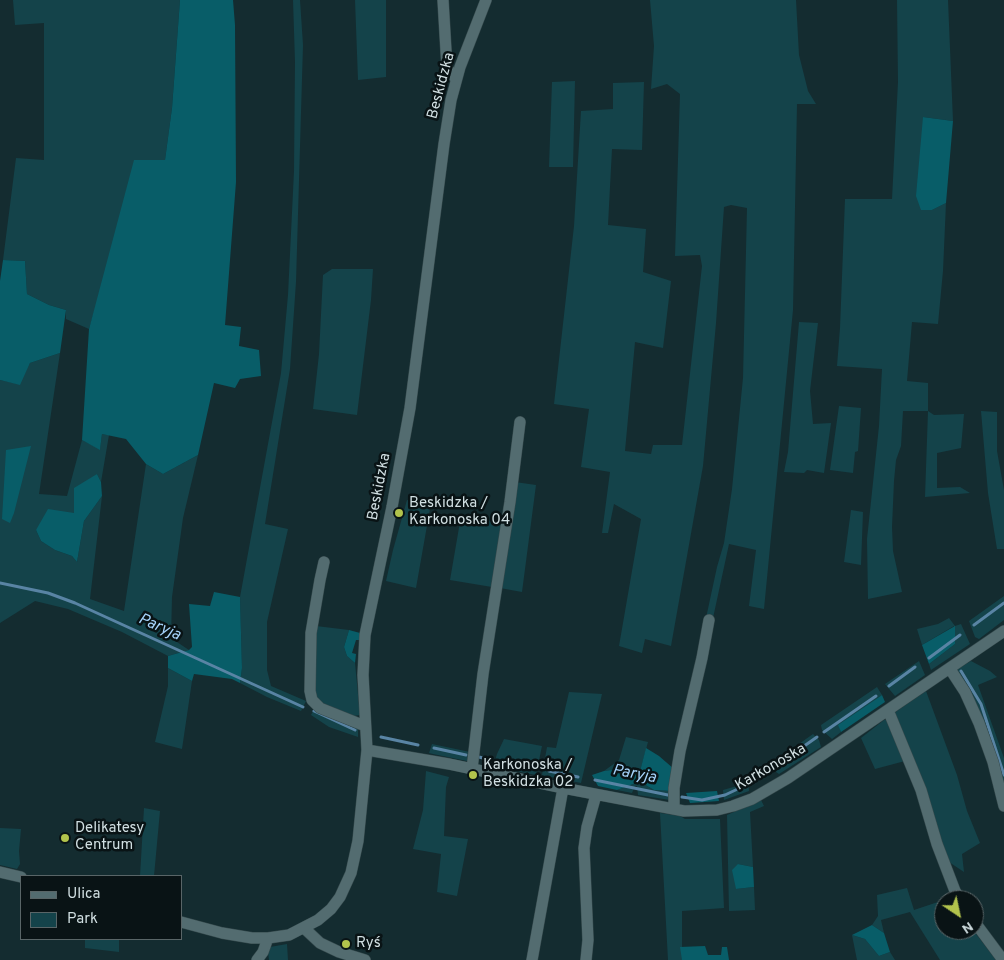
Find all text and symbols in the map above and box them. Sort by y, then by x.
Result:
street label: Beskidzka [424,51,460,121]
street label: Beskidzka [365,452,395,522]
place label: Beskidzka / Karkonoska 04 [409,495,510,530]
marker: Beskidzka / Karkonoska 04 [393,507,405,519]
water label: Paryja [135,610,183,646]
street label: Karkonoska [732,741,810,795]
place label: Karkonoska / Beskidzka 02 [483,757,574,792]
water label: Paryja [610,761,658,789]
marker: Karkonoska / Beskidzka 02 [467,769,479,781]
place label: Delikatesy Centrum [75,820,144,855]
marker: Delikatesy Centrum [59,832,71,844]
legend [20,875,182,940]
text: Ulica [67,885,100,904]
north arrow [934,890,984,940]
text: Park [67,910,98,929]
text: N [958,917,976,937]
place label: Ryś [356,935,381,953]
marker: Ryś [340,938,352,950]

